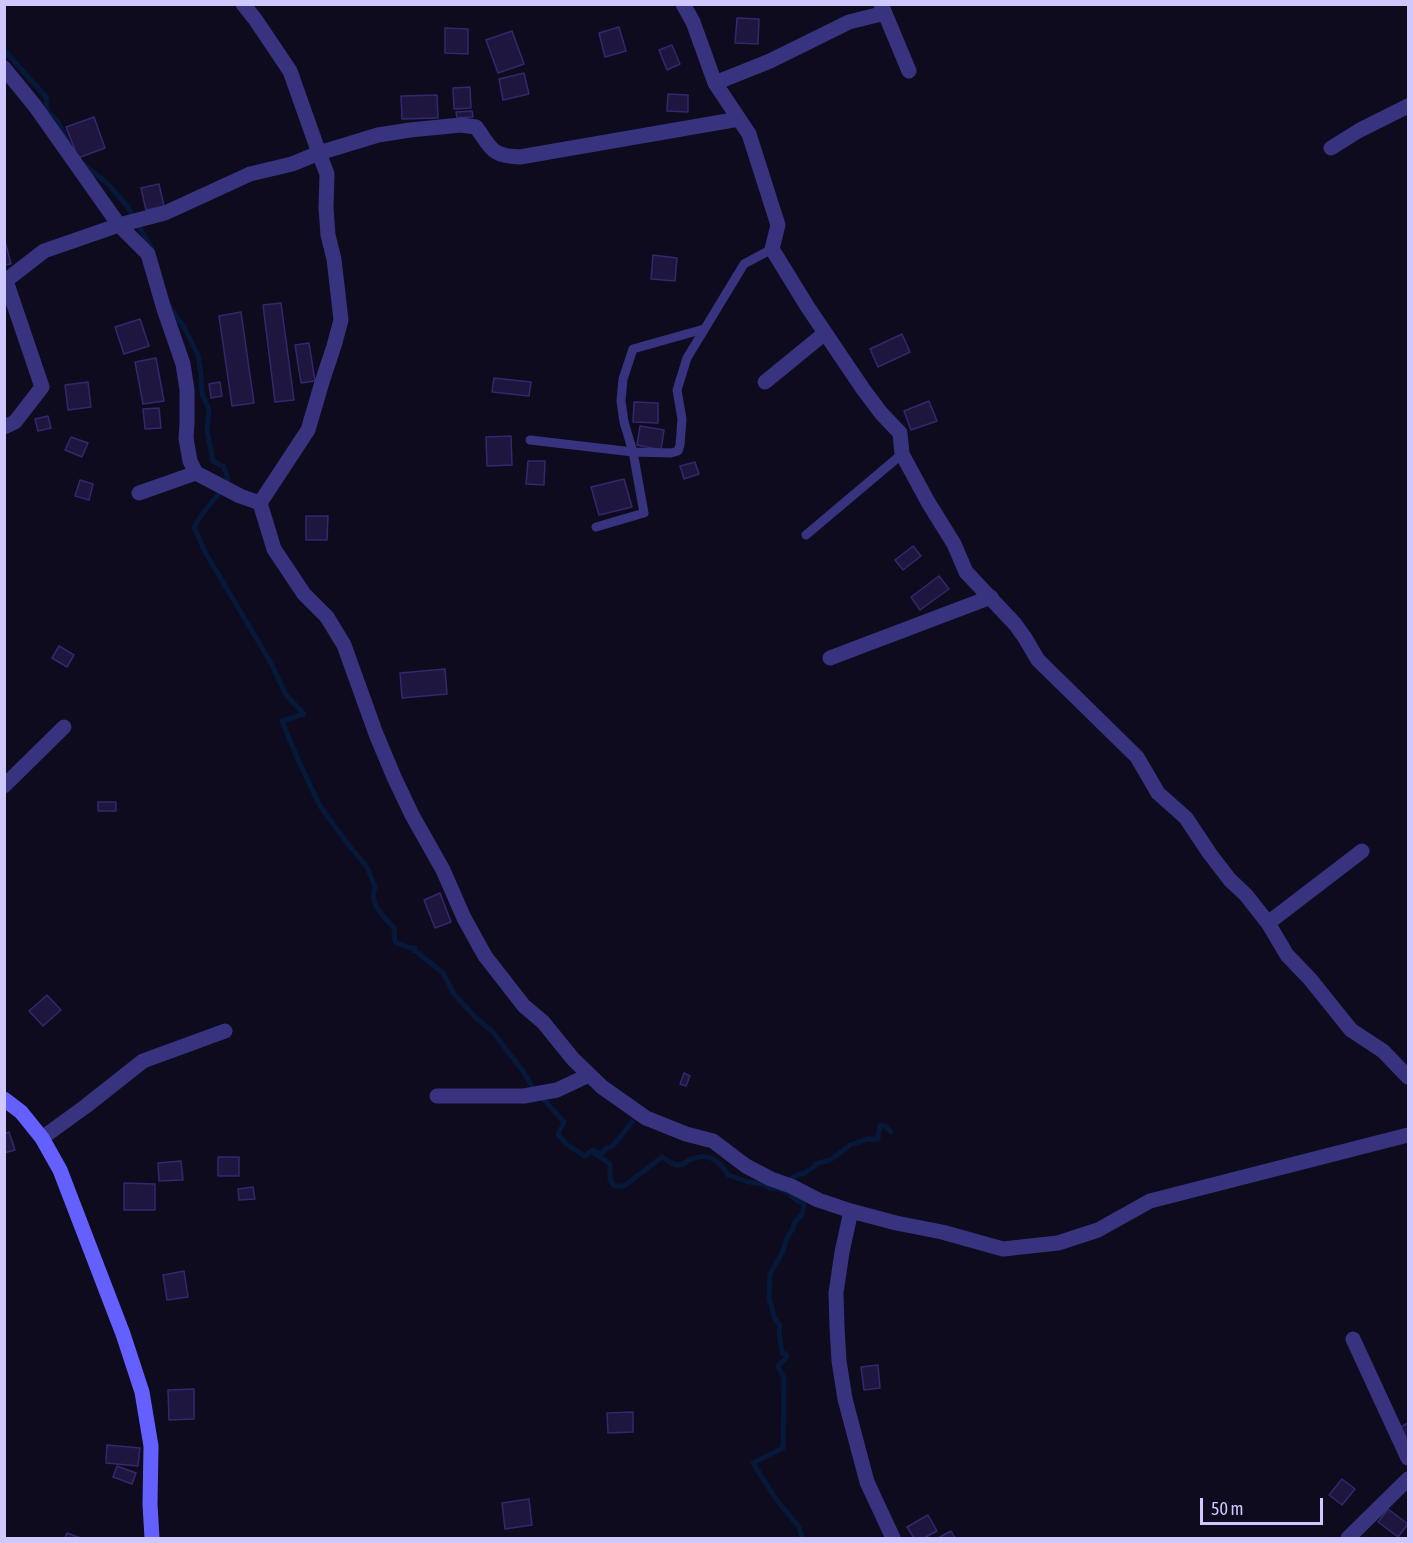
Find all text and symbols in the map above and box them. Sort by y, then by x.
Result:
scale bar [1203,1486,1326,1524]
text: 50 m [1211,1498,1243,1519]

